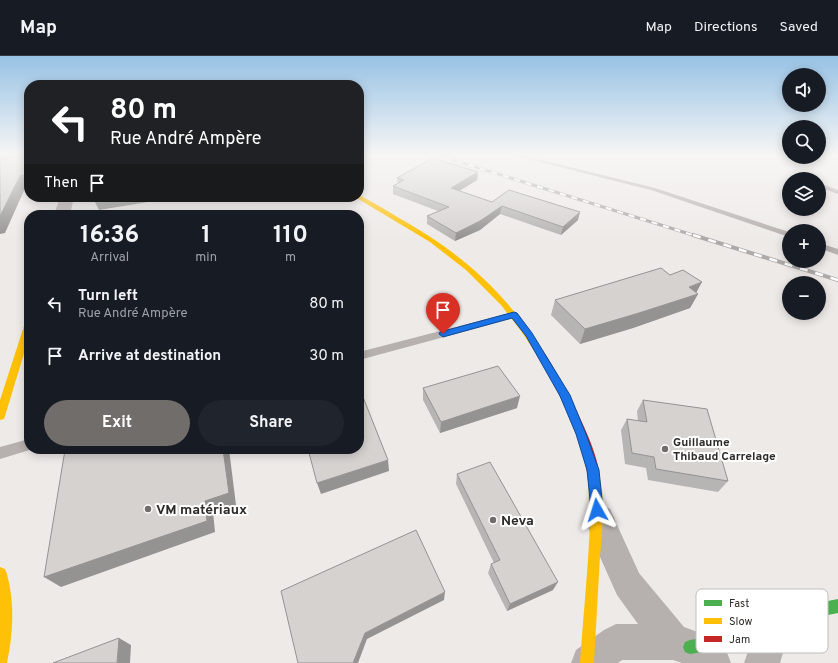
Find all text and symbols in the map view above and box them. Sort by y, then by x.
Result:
text: Map [20,16,57,40]
text: Map [646,19,672,36]
text: Directions [694,19,758,36]
text: Saved [780,19,818,36]
map controls [782,68,826,320]
button: sound [782,68,826,112]
text: 80 m [110,93,177,129]
icon: left [44,96,96,148]
button: search [782,120,826,164]
text: Rue André Ampère [110,128,262,151]
icon: arrive [86,172,108,194]
button: layers [782,172,826,216]
text: Then [44,174,78,193]
text: 16:36 [80,221,139,251]
text: 1 [201,221,211,251]
text: 110 [273,221,308,251]
button: + [782,224,826,268]
text: Arrival [90,250,129,266]
text: min [195,250,217,266]
text: m [285,250,296,266]
button: − [782,276,826,320]
text: Turn left [78,287,138,306]
icon: left [44,293,66,315]
pin [426,293,460,334]
text: 80 m [309,295,344,314]
icon: arrive [432,299,454,321]
text: Rue André Ampère [78,306,187,322]
icon: arrive [44,345,66,367]
text: Arrive at destination [78,347,221,366]
text: 30 m [309,347,344,366]
button: Exit [44,400,190,446]
button: Share [198,400,344,446]
place label: Guillaume Thibaud Carrelage [673,435,776,465]
marker: Guillaume Thibaud Carrelage [660,444,670,454]
position arrow [576,489,618,531]
place label: VM matériaux [156,502,247,519]
marker: VM matériaux [143,504,153,514]
place label: Neva [501,513,534,530]
marker: Neva [488,515,498,525]
legend [696,589,828,653]
text: Fast [729,597,749,611]
text: Slow [729,615,752,629]
text: Jam [729,633,750,647]

